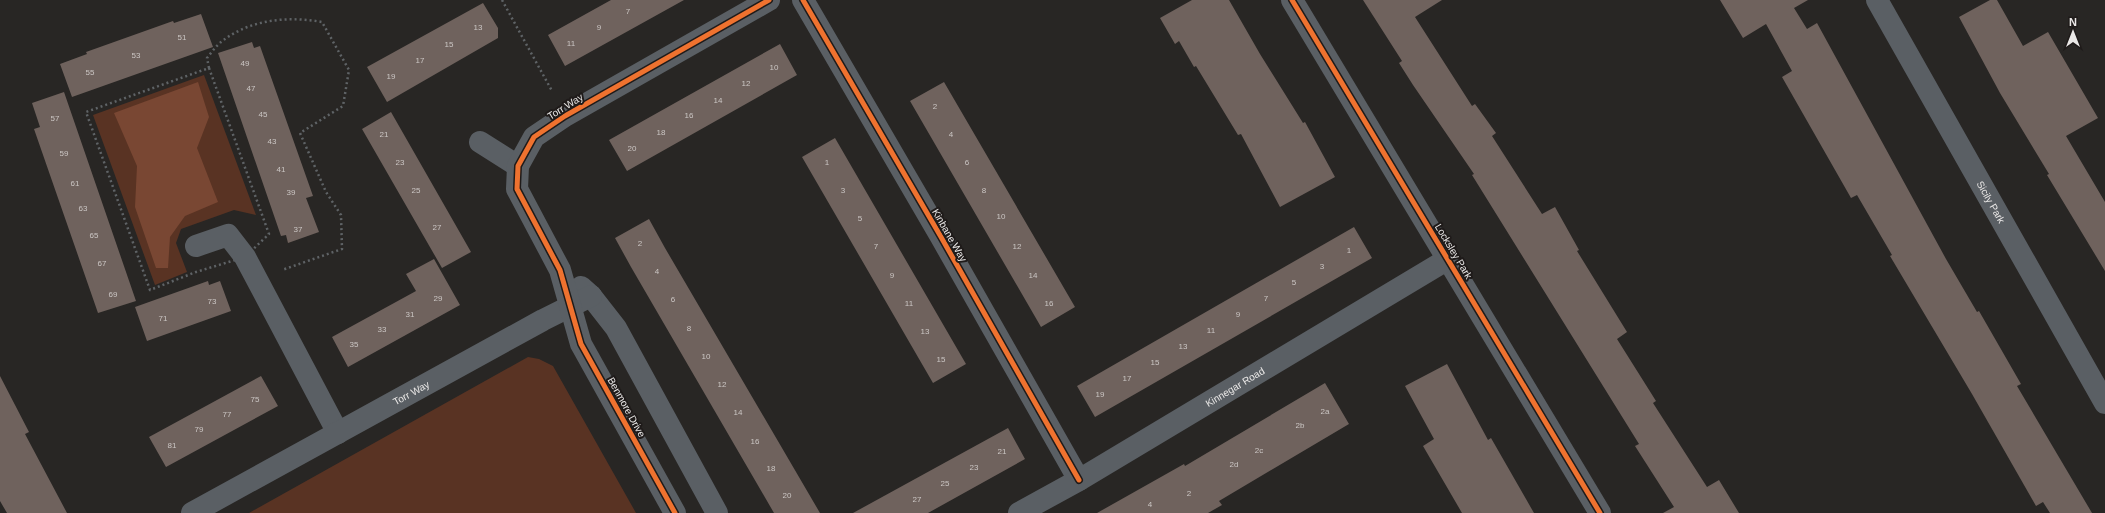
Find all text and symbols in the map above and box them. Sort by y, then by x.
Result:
house number: 7 [626,7,631,16]
north arrow [2053,12,2093,52]
text: N [2069,16,2077,28]
house number: 13 [474,23,483,32]
house number: 9 [597,23,602,32]
house number: 51 [178,33,187,42]
house number: 11 [567,39,576,48]
house number: 15 [445,40,454,49]
house number: 53 [132,51,141,60]
house number: 17 [416,56,425,65]
house number: 49 [241,59,250,68]
house number: 10 [770,63,779,72]
house number: 55 [86,68,95,77]
house number: 19 [387,72,396,81]
house number: 12 [742,79,751,88]
house number: 47 [247,84,256,93]
street label: Torr Way [546,91,585,122]
house number: 14 [714,96,723,105]
house number: 2 [933,102,938,111]
house number: 45 [259,110,268,119]
house number: 16 [685,111,694,120]
house number: 57 [51,114,60,123]
house number: 18 [657,128,666,137]
house number: 21 [380,130,389,139]
house number: 4 [949,130,954,139]
house number: 43 [268,137,277,146]
house number: 20 [628,144,637,153]
house number: 59 [60,149,69,158]
house number: 23 [396,158,405,167]
house number: 1 [825,158,830,167]
house number: 6 [965,158,970,167]
house number: 41 [277,165,286,174]
house number: 61 [71,179,80,188]
street label: Sicily Park [1975,179,2008,226]
house number: 25 [412,186,421,195]
house number: 3 [841,186,846,195]
house number: 8 [982,186,987,195]
house number: 39 [287,188,296,197]
house number: 63 [79,204,88,213]
street label: Kinbane Way [930,207,969,264]
house number: 10 [997,212,1006,221]
house number: 5 [858,214,863,223]
street label: Locksley Park [1433,222,1475,282]
house number: 27 [433,223,442,232]
house number: 37 [294,225,303,234]
house number: 65 [90,231,99,240]
house number: 2 [638,239,643,248]
house number: 7 [874,242,879,251]
house number: 12 [1013,242,1022,251]
house number: 1 [1347,246,1352,255]
house number: 67 [98,259,107,268]
house number: 3 [1320,262,1325,271]
house number: 4 [655,267,660,276]
house number: 9 [890,271,895,280]
house number: 14 [1029,271,1038,280]
house number: 5 [1292,278,1297,287]
house number: 69 [109,290,118,299]
house number: 29 [434,294,443,303]
house number: 7 [1264,294,1269,303]
house number: 6 [671,295,676,304]
house number: 73 [208,297,217,306]
house number: 11 [905,299,914,308]
house number: 16 [1045,299,1054,308]
house number: 31 [406,310,415,319]
house number: 9 [1236,310,1241,319]
house number: 71 [159,314,168,323]
house number: 8 [687,324,692,333]
house number: 33 [378,325,387,334]
house number: 11 [1207,326,1216,335]
house number: 13 [921,327,930,336]
house number: 35 [350,340,359,349]
house number: 13 [1179,342,1188,351]
house number: 10 [702,352,711,361]
house number: 15 [937,355,946,364]
house number: 15 [1151,358,1160,367]
street label: Kinnegar Road [1204,365,1266,409]
house number: 17 [1123,374,1132,383]
street label: Benmore Drive [606,375,648,439]
street label: Torr Way [391,379,431,407]
house number: 12 [718,380,727,389]
house number: 19 [1096,390,1105,399]
house number: 75 [251,395,260,404]
house number: 2a [1321,407,1330,416]
house number: 14 [734,408,743,417]
house number: 77 [223,410,232,419]
house number: 2b [1296,421,1305,430]
house number: 79 [195,425,204,434]
house number: 16 [751,437,760,446]
house number: 81 [168,441,177,450]
house number: 2c [1255,446,1263,455]
house number: 21 [998,447,1007,456]
house number: 2d [1230,460,1238,469]
house number: 23 [970,463,979,472]
house number: 18 [767,464,776,473]
house number: 25 [941,479,950,488]
house number: 2 [1187,489,1192,498]
house number: 20 [783,491,792,500]
house number: 27 [913,495,922,504]
house number: 4 [1148,500,1153,509]

